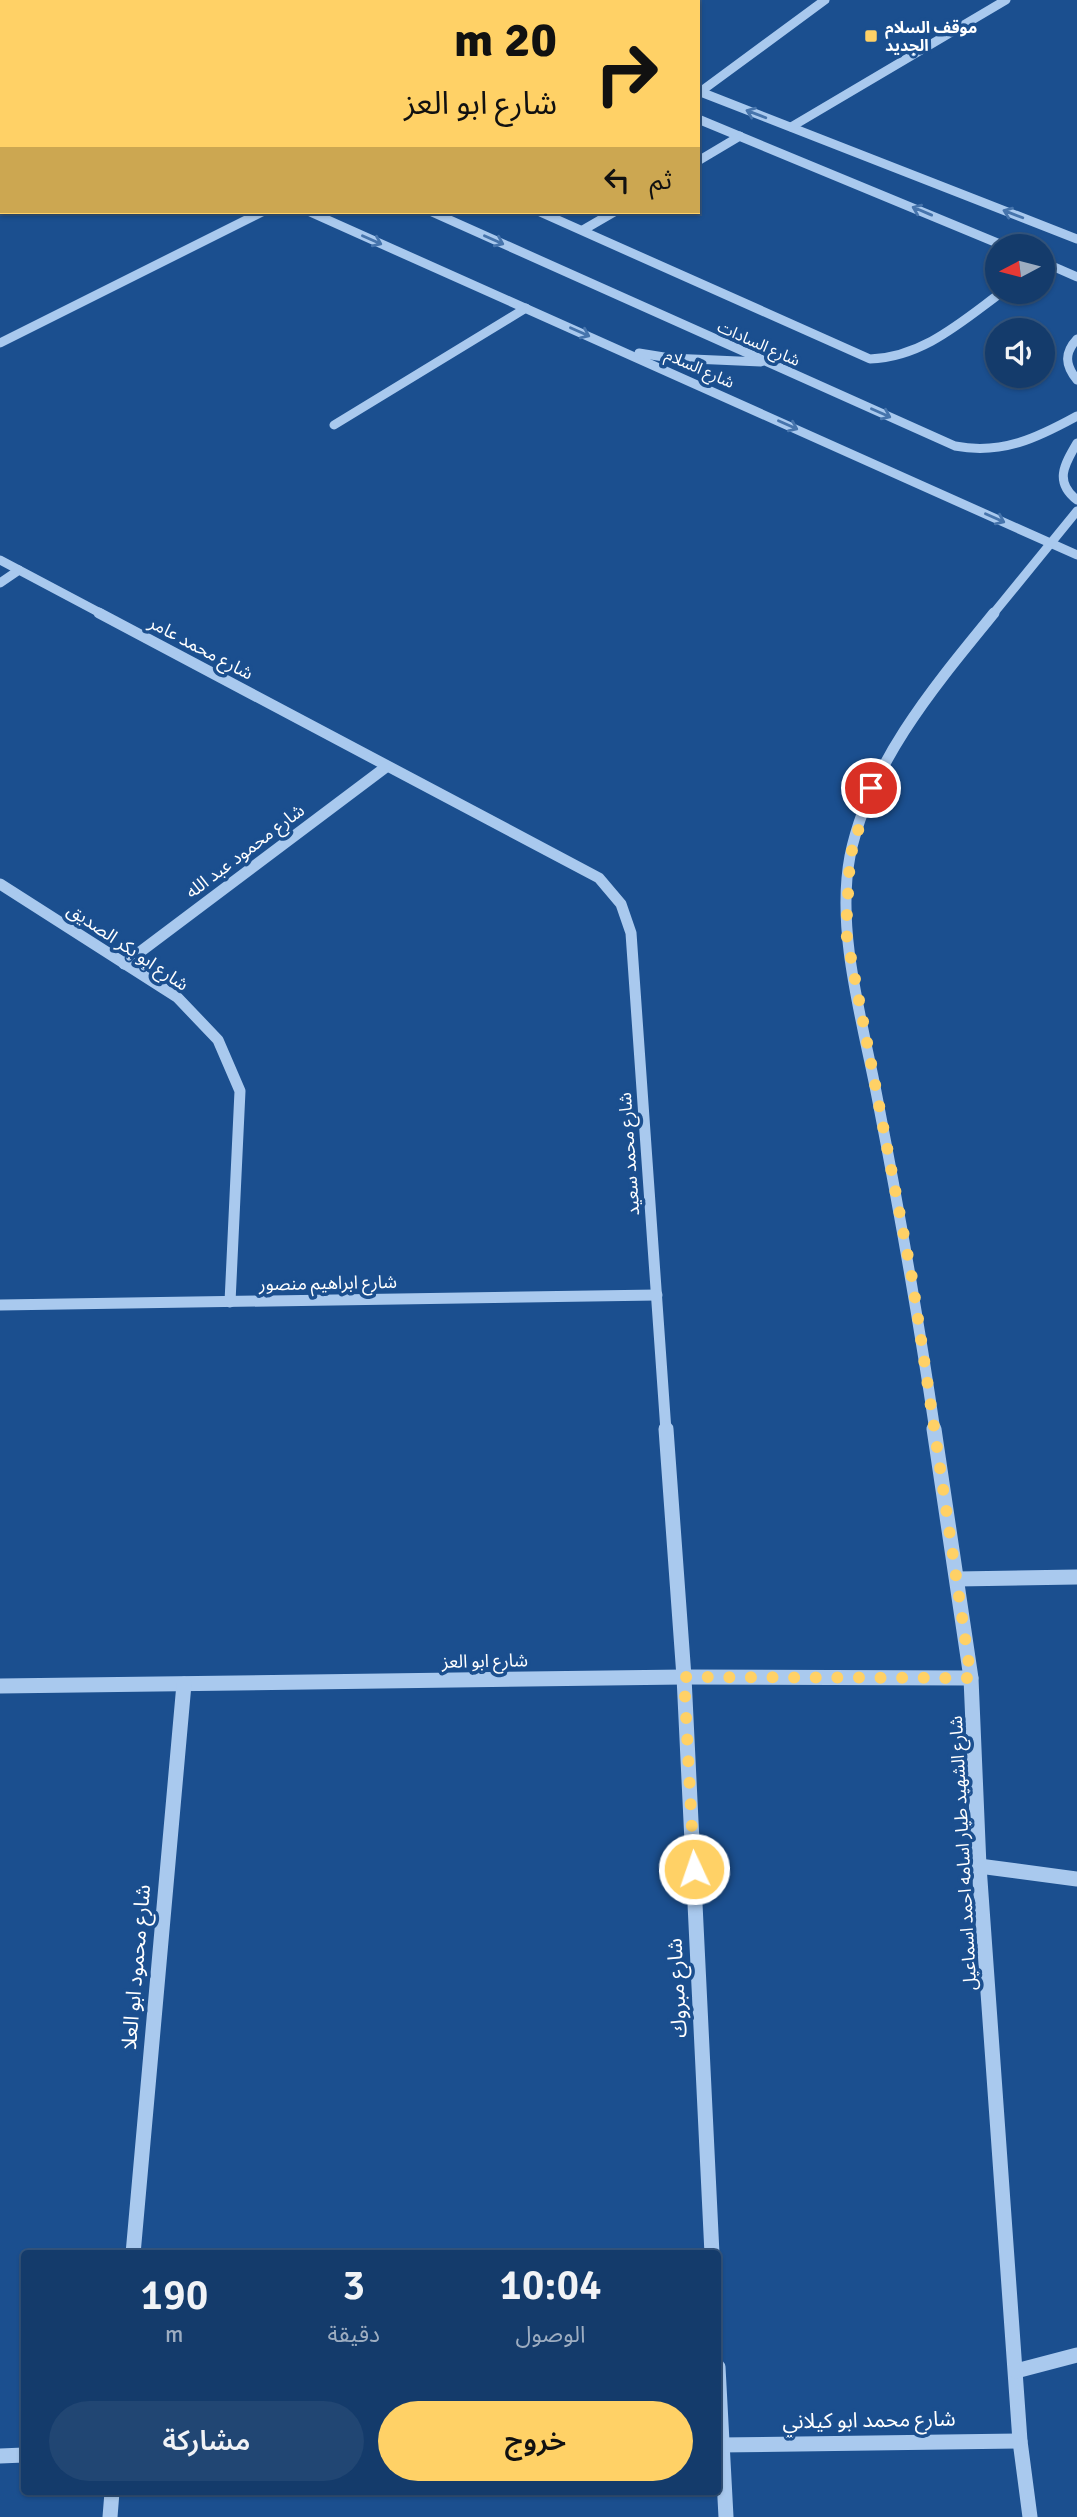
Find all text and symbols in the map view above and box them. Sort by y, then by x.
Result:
text: 20 m [454,10,557,70]
place label: موقف السلام الجديد [885,18,977,56]
icon: right [581,28,672,119]
marker: موقف السلام الجديد [863,28,879,44]
text: شارع ابو العز [404,84,557,123]
one-way arrow [745,106,767,119]
icon: left [598,161,636,199]
text: ثم [650,165,672,197]
one-way arrow [911,204,933,217]
one-way arrow [1003,207,1025,220]
one-way arrow [361,234,382,247]
one-way arrow [483,234,505,247]
north arrow [985,234,1055,304]
map controls [985,234,1055,388]
street label: شارع السادات [713,317,803,373]
button: sound [985,318,1055,388]
one-way arrow [569,326,590,339]
street label: شارع السلام [661,345,737,395]
one-way arrow [870,407,891,420]
one-way arrow [776,419,798,432]
one-way arrow [984,512,1005,525]
street label: شارع محمد عامر [143,611,257,687]
pin [841,758,901,818]
icon: arrive [852,769,890,807]
street label: شارع محمود عبد الله [181,799,311,905]
street label: شارع ابو بكر الصديق [62,898,193,998]
street label: شارع محمد سعيد [614,1091,647,1216]
street label: شارع ابراهيم منصور [258,1271,397,1298]
street label: شارع ابو العز [441,1649,528,1676]
street label: شارع الشهيد طيار اسامه احمد اسماعيل [945,1715,984,1991]
position arrow [657,1832,731,1906]
street label: شارع محمود ابو العلا [116,1883,158,2051]
street label: شارع مبروك [661,1937,695,2039]
text: 3 [342,2260,365,2311]
text: 10:04 [499,2260,602,2311]
text: 190 [140,2270,208,2321]
text: m [165,2320,183,2349]
text: دقيقة [328,2320,380,2349]
text: الوصول [516,2320,585,2349]
button: مشاركة [49,2401,364,2481]
button: خروج [378,2401,693,2481]
street label: شارع محمد ابو كيلاني [782,2405,956,2437]

